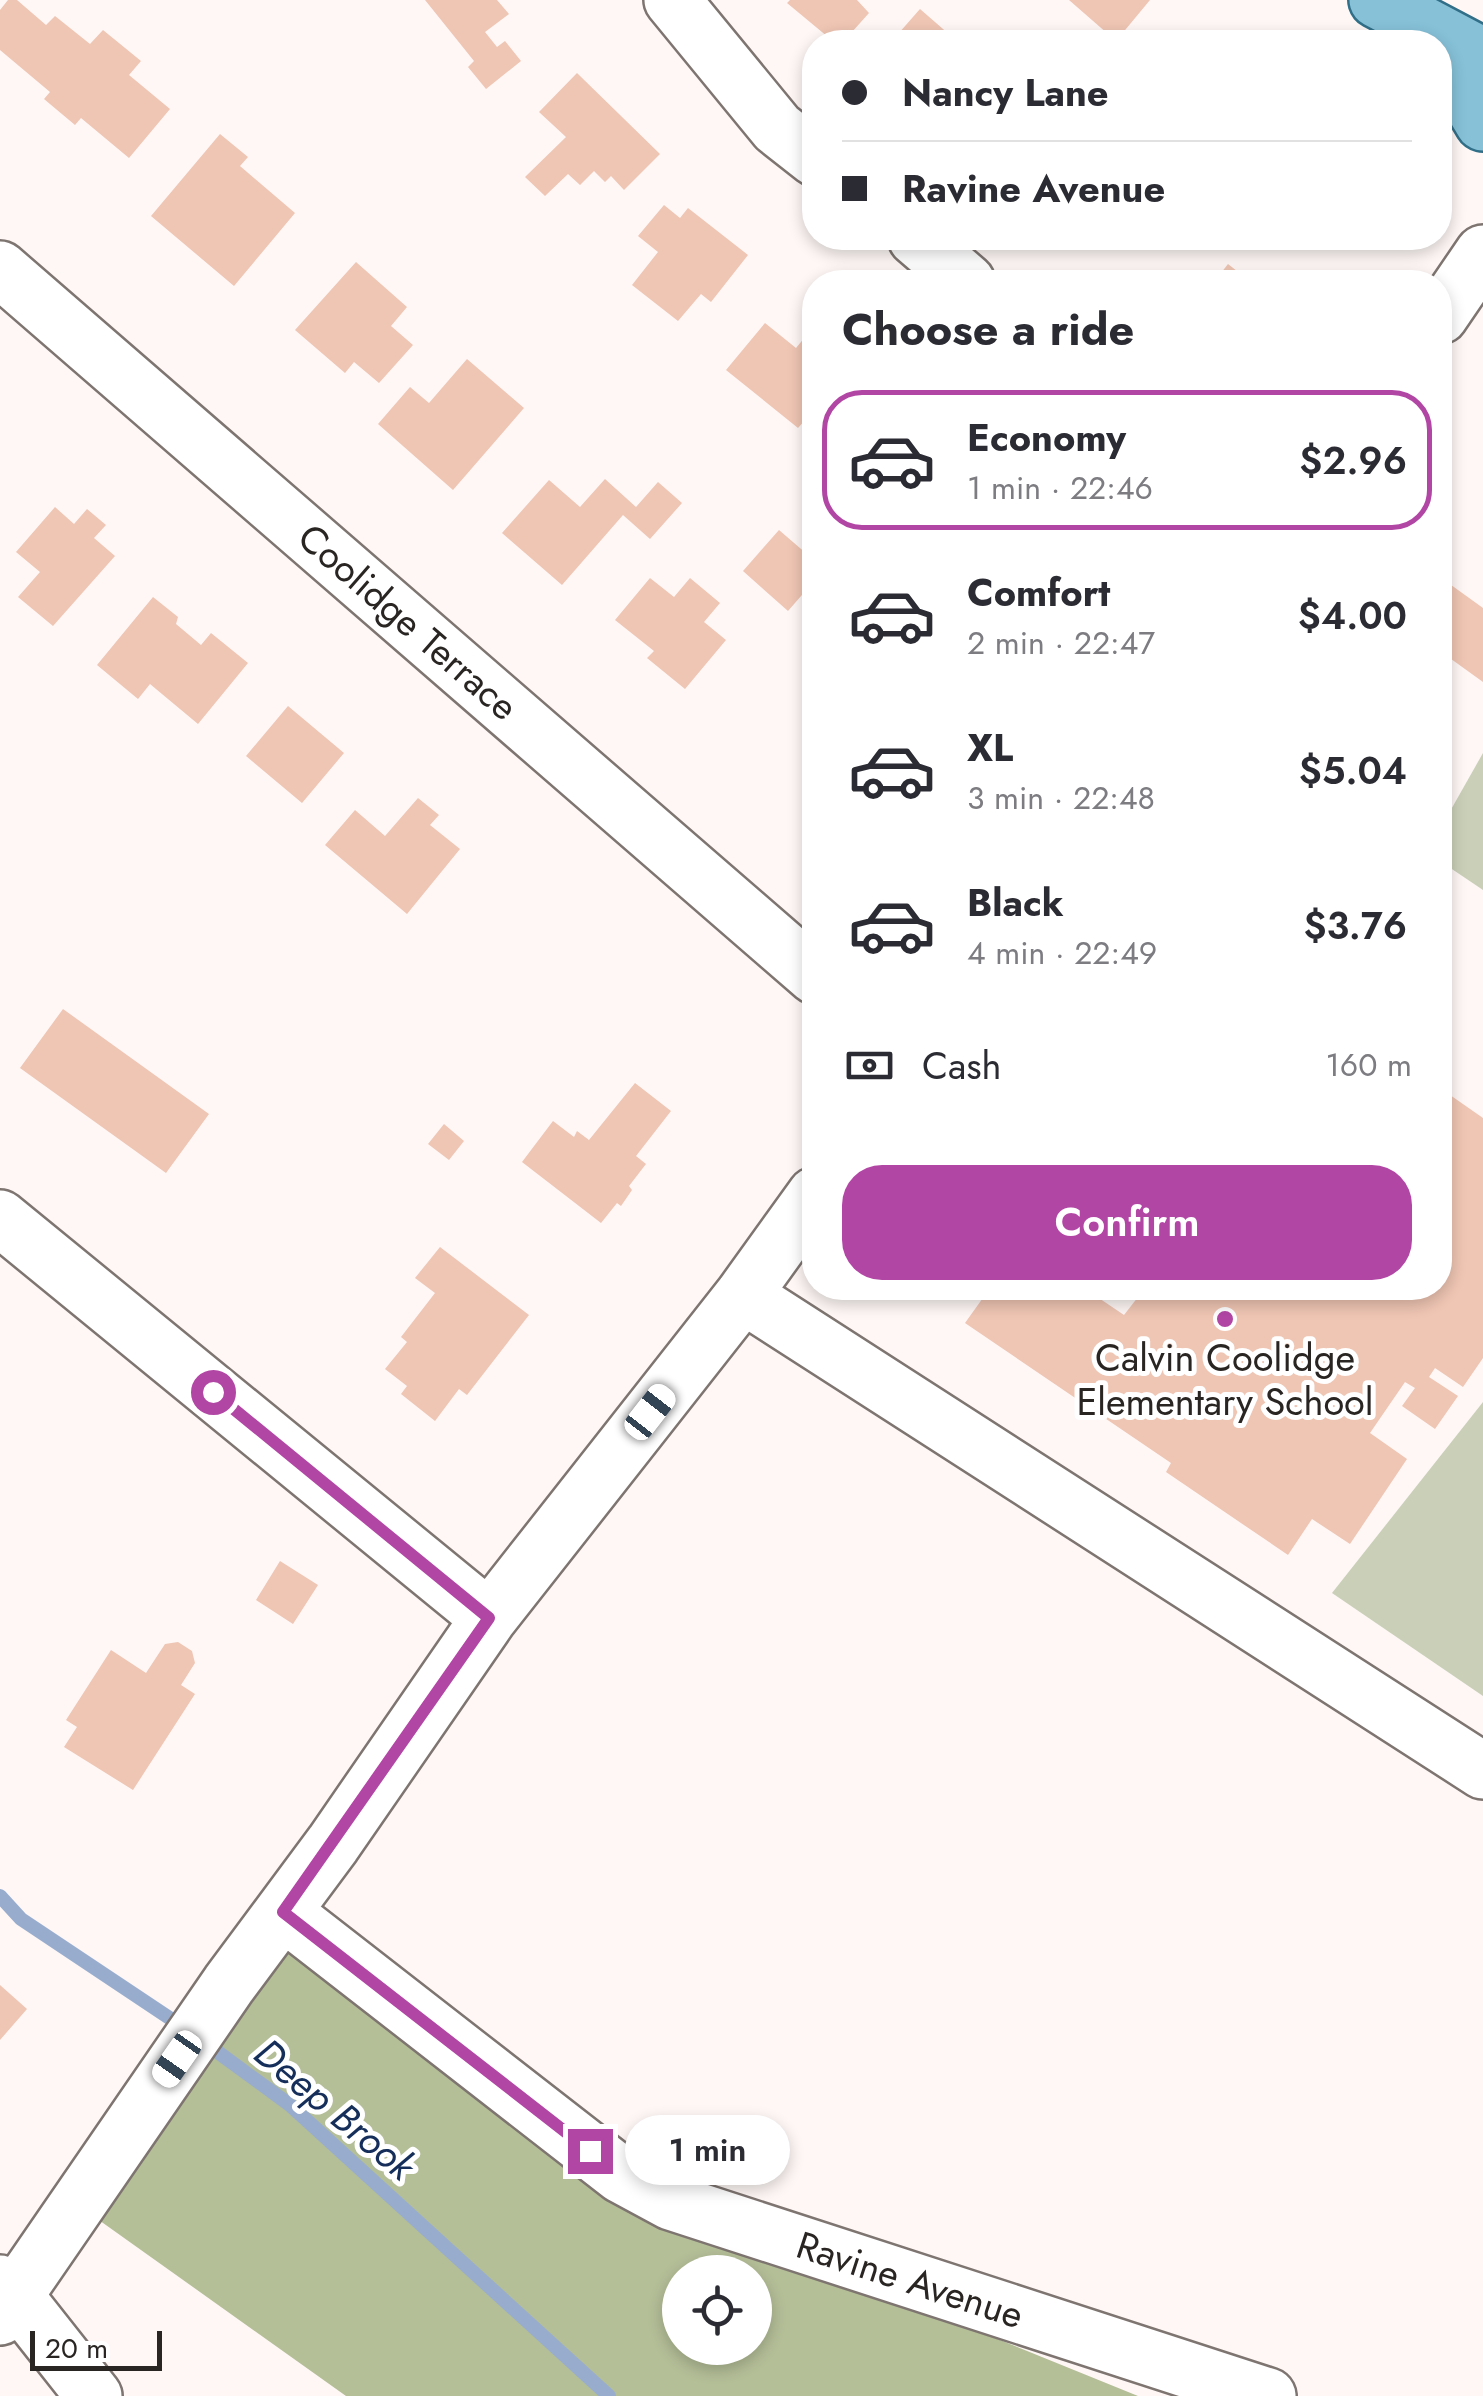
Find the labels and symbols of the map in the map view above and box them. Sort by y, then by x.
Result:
street label: Coolidge Terrace [286,510,531,733]
marker: Calvin Coolidge Elementary School [1214,1308,1236,1330]
place label: Calvin Coolidge Elementary School [1076,1330,1374,1429]
route start [191,1370,236,1415]
car [620,1379,680,1445]
water label: Deep Brook [242,2024,430,2195]
car [148,2026,206,2092]
callout: 1 min [625,2116,790,2186]
route end [568,2129,613,2174]
street label: Ravine Avenue [790,2217,1031,2342]
scale bar [30,2326,162,2370]

